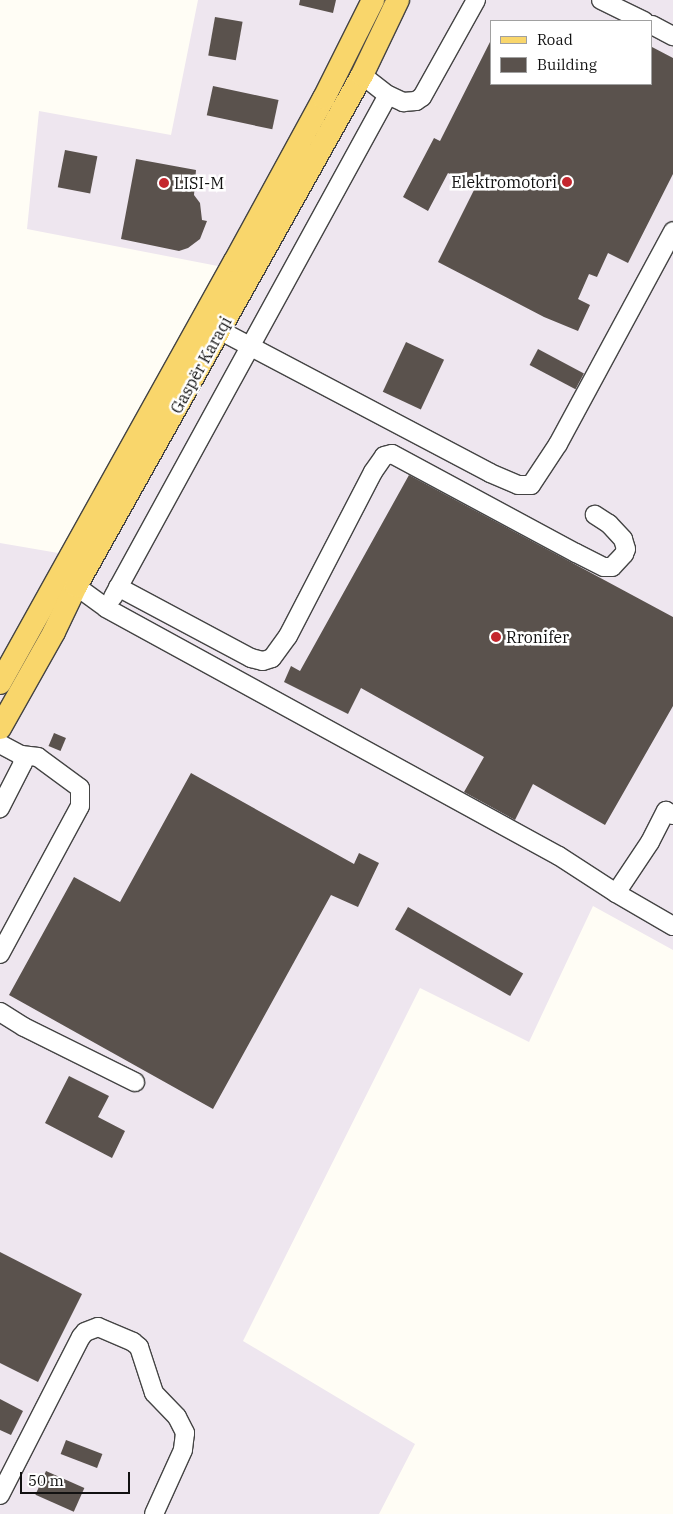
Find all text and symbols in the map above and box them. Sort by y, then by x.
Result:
legend [490,20,653,85]
text: Road [537,30,573,49]
text: Building [537,55,597,74]
place label: Elektromotori [451,172,557,192]
place label: LISI-M [174,173,224,193]
marker: Elektromotori [561,176,573,188]
marker: LISI-M [158,177,170,189]
street label: Gaspër Karaqi [166,313,236,417]
place label: Rronifer [506,627,569,647]
marker: Rronifer [490,631,502,643]
scale bar [22,1462,132,1494]
text: 50 m [28,1471,64,1490]

